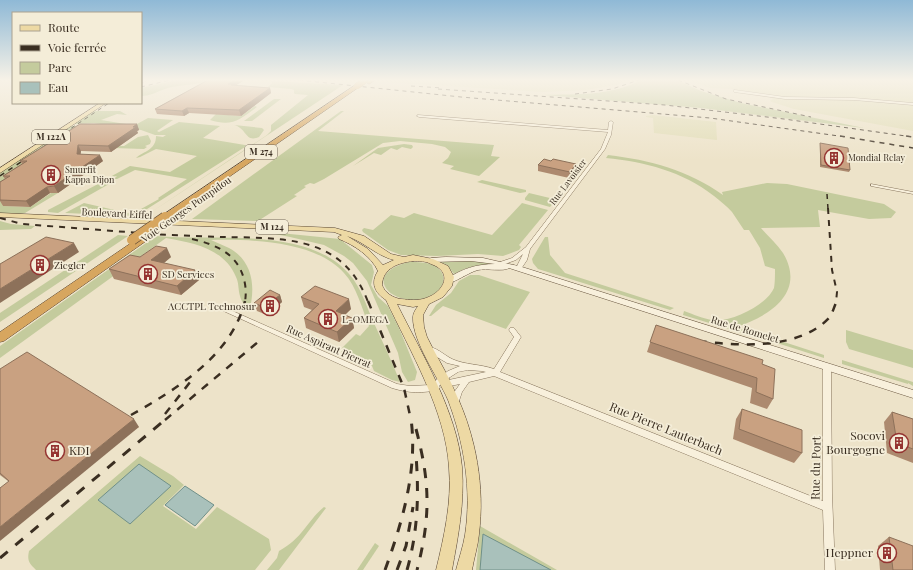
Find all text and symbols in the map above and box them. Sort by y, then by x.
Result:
legend [12,12,142,104]
text: Route [48,19,80,35]
text: Voie ferrée [47,39,106,55]
text: Parc [48,59,72,75]
text: Eau [48,79,68,95]
road number: M 122A [32,130,70,144]
road number: M 274 [245,145,277,159]
building icon: Mondial Relay [823,147,845,169]
place label: Mondial Relay [848,151,906,163]
street label: Rue Lavoisier [546,156,588,207]
place label: Smurfit Kappa Dijon [65,163,115,185]
building icon: Smurfit Kappa Dijon [40,164,62,186]
street label: Voie Georges Pompidou [137,173,234,246]
street label: Boulevard Eiffel [81,204,153,222]
road number: M 124 [256,220,288,234]
building icon: Ziegler [29,254,51,276]
place label: Ziegler [54,258,86,272]
building icon: SD Services [137,263,159,285]
place label: SD Services [162,267,214,281]
building icon: ACCTPL Technosur [259,295,281,317]
place label: ACCTPL Technosur [167,299,257,313]
building icon: L-OMEGA [317,308,339,330]
place label: L-OMEGA [342,312,389,326]
street label: Rue de Romelet [709,312,781,346]
street label: Rue Aspirant Pierrat [284,321,374,371]
street label: Rue Pierre Lauterbach [607,398,725,458]
place label: Socovi Bourgogne [826,427,885,457]
building icon: Socovi Bourgogne [888,432,910,454]
street label: Rue du Port [806,435,824,500]
building icon: KDI [44,440,66,462]
place label: KDI [69,442,90,458]
building icon: Heppner [876,542,898,564]
place label: Heppner [826,544,874,560]

